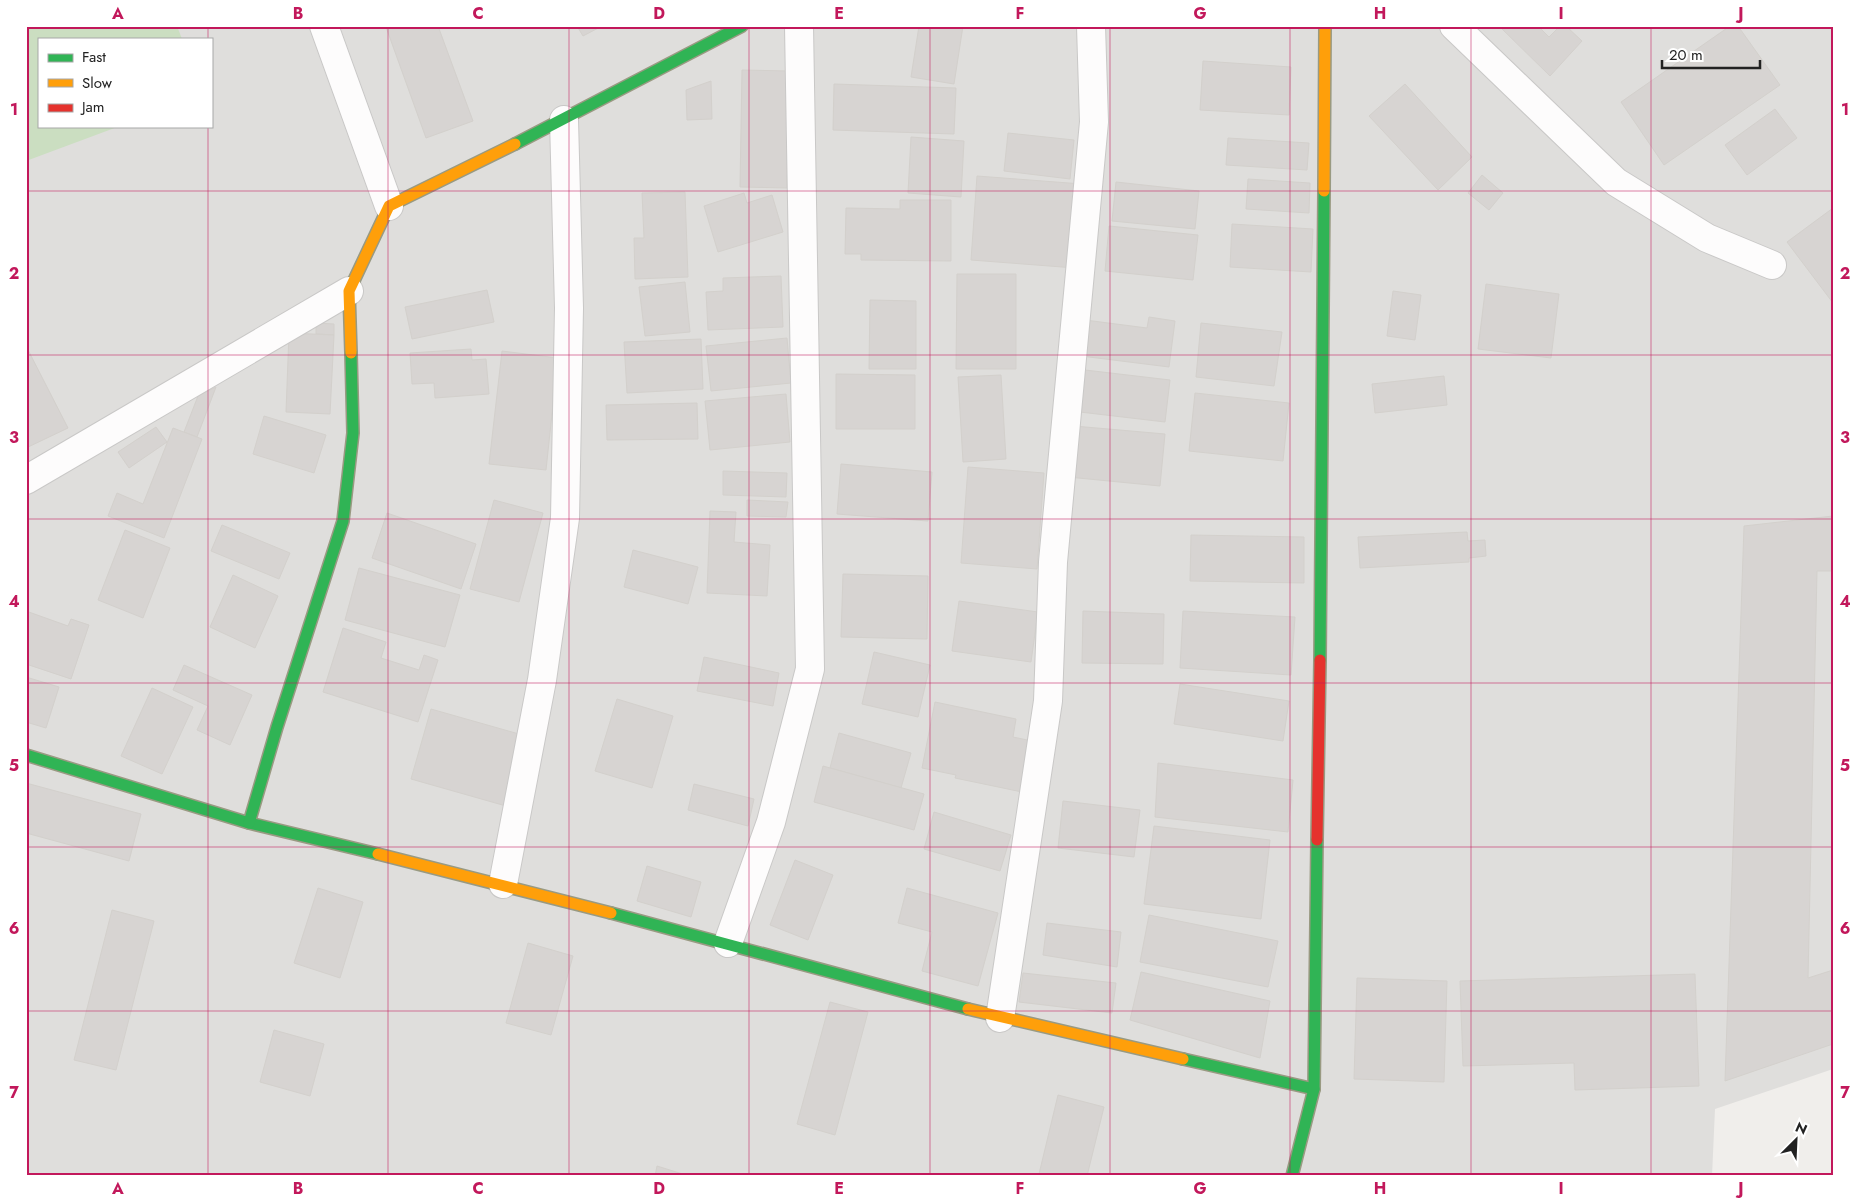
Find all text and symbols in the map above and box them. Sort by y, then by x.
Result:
text: A [111,2,124,25]
text: B [293,2,303,25]
text: C [472,2,484,25]
text: D [653,2,665,25]
text: E [834,2,844,25]
text: F [1016,2,1024,25]
text: G [1193,2,1207,25]
text: H [1374,2,1386,25]
text: I [1558,2,1564,25]
text: J [1735,2,1744,25]
legend [38,38,212,128]
scale bar [1662,38,1759,70]
text: 20 m [1669,44,1703,66]
text: Fast [82,46,106,68]
text: Slow [82,72,113,94]
text: Jam [80,96,105,118]
text: 1 [10,98,18,121]
text: 1 [1841,98,1849,121]
text: 2 [9,262,19,285]
text: 2 [1840,262,1850,285]
text: 3 [9,426,19,449]
text: 3 [1840,426,1850,449]
text: 4 [8,590,20,613]
text: 4 [1839,590,1851,613]
text: 5 [9,754,19,777]
text: 5 [1840,754,1850,777]
text: 6 [9,917,19,940]
text: 6 [1840,917,1850,940]
text: 7 [9,1081,19,1104]
text: 7 [1840,1081,1850,1104]
north arrow [1772,1114,1822,1164]
text: N [1792,1117,1810,1140]
text: A [111,1177,124,1200]
text: B [293,1177,303,1200]
text: C [472,1177,484,1200]
text: D [653,1177,665,1200]
text: E [834,1177,844,1200]
text: F [1016,1177,1024,1200]
text: G [1193,1177,1207,1200]
text: H [1374,1177,1386,1200]
text: I [1558,1177,1564,1200]
text: J [1735,1177,1744,1200]

